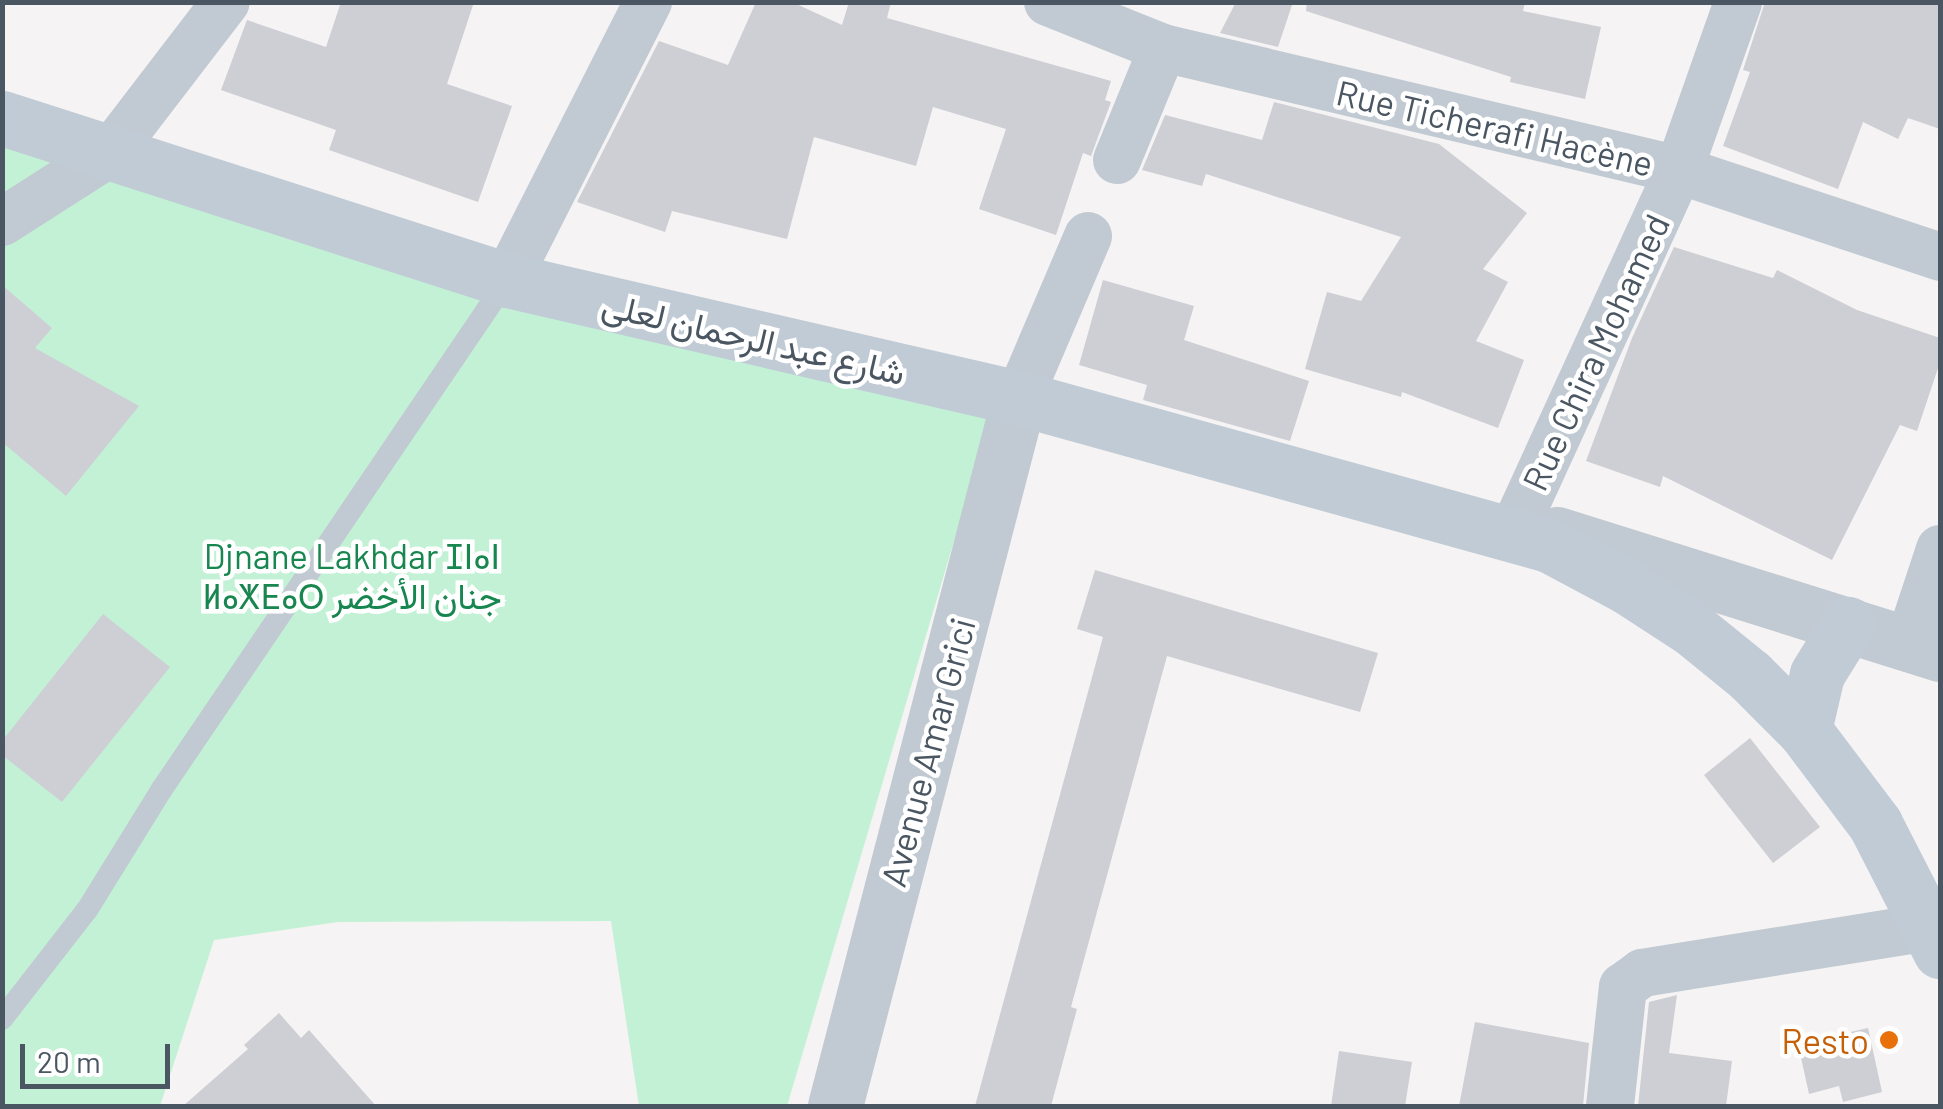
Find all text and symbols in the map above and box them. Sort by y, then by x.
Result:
street label: Rue Ticherafi Hacène [1333,70,1657,184]
street label: Rue Chira Mohamed [1513,207,1677,497]
street label: شارع عبد الرحمان لعلى [598,282,910,392]
park label: Djnane Lakhdar ⵊⵏⴰⵏ ⵍⴰⵅⴹⴰⵔ جنان الأخضر [202,534,502,616]
street label: Avenue Amar Grici [871,613,983,891]
place label: Resto [1781,1019,1869,1061]
scale bar [25,1024,175,1086]
marker: Resto [1878,1029,1900,1051]
text: 20 m [37,1043,101,1079]

